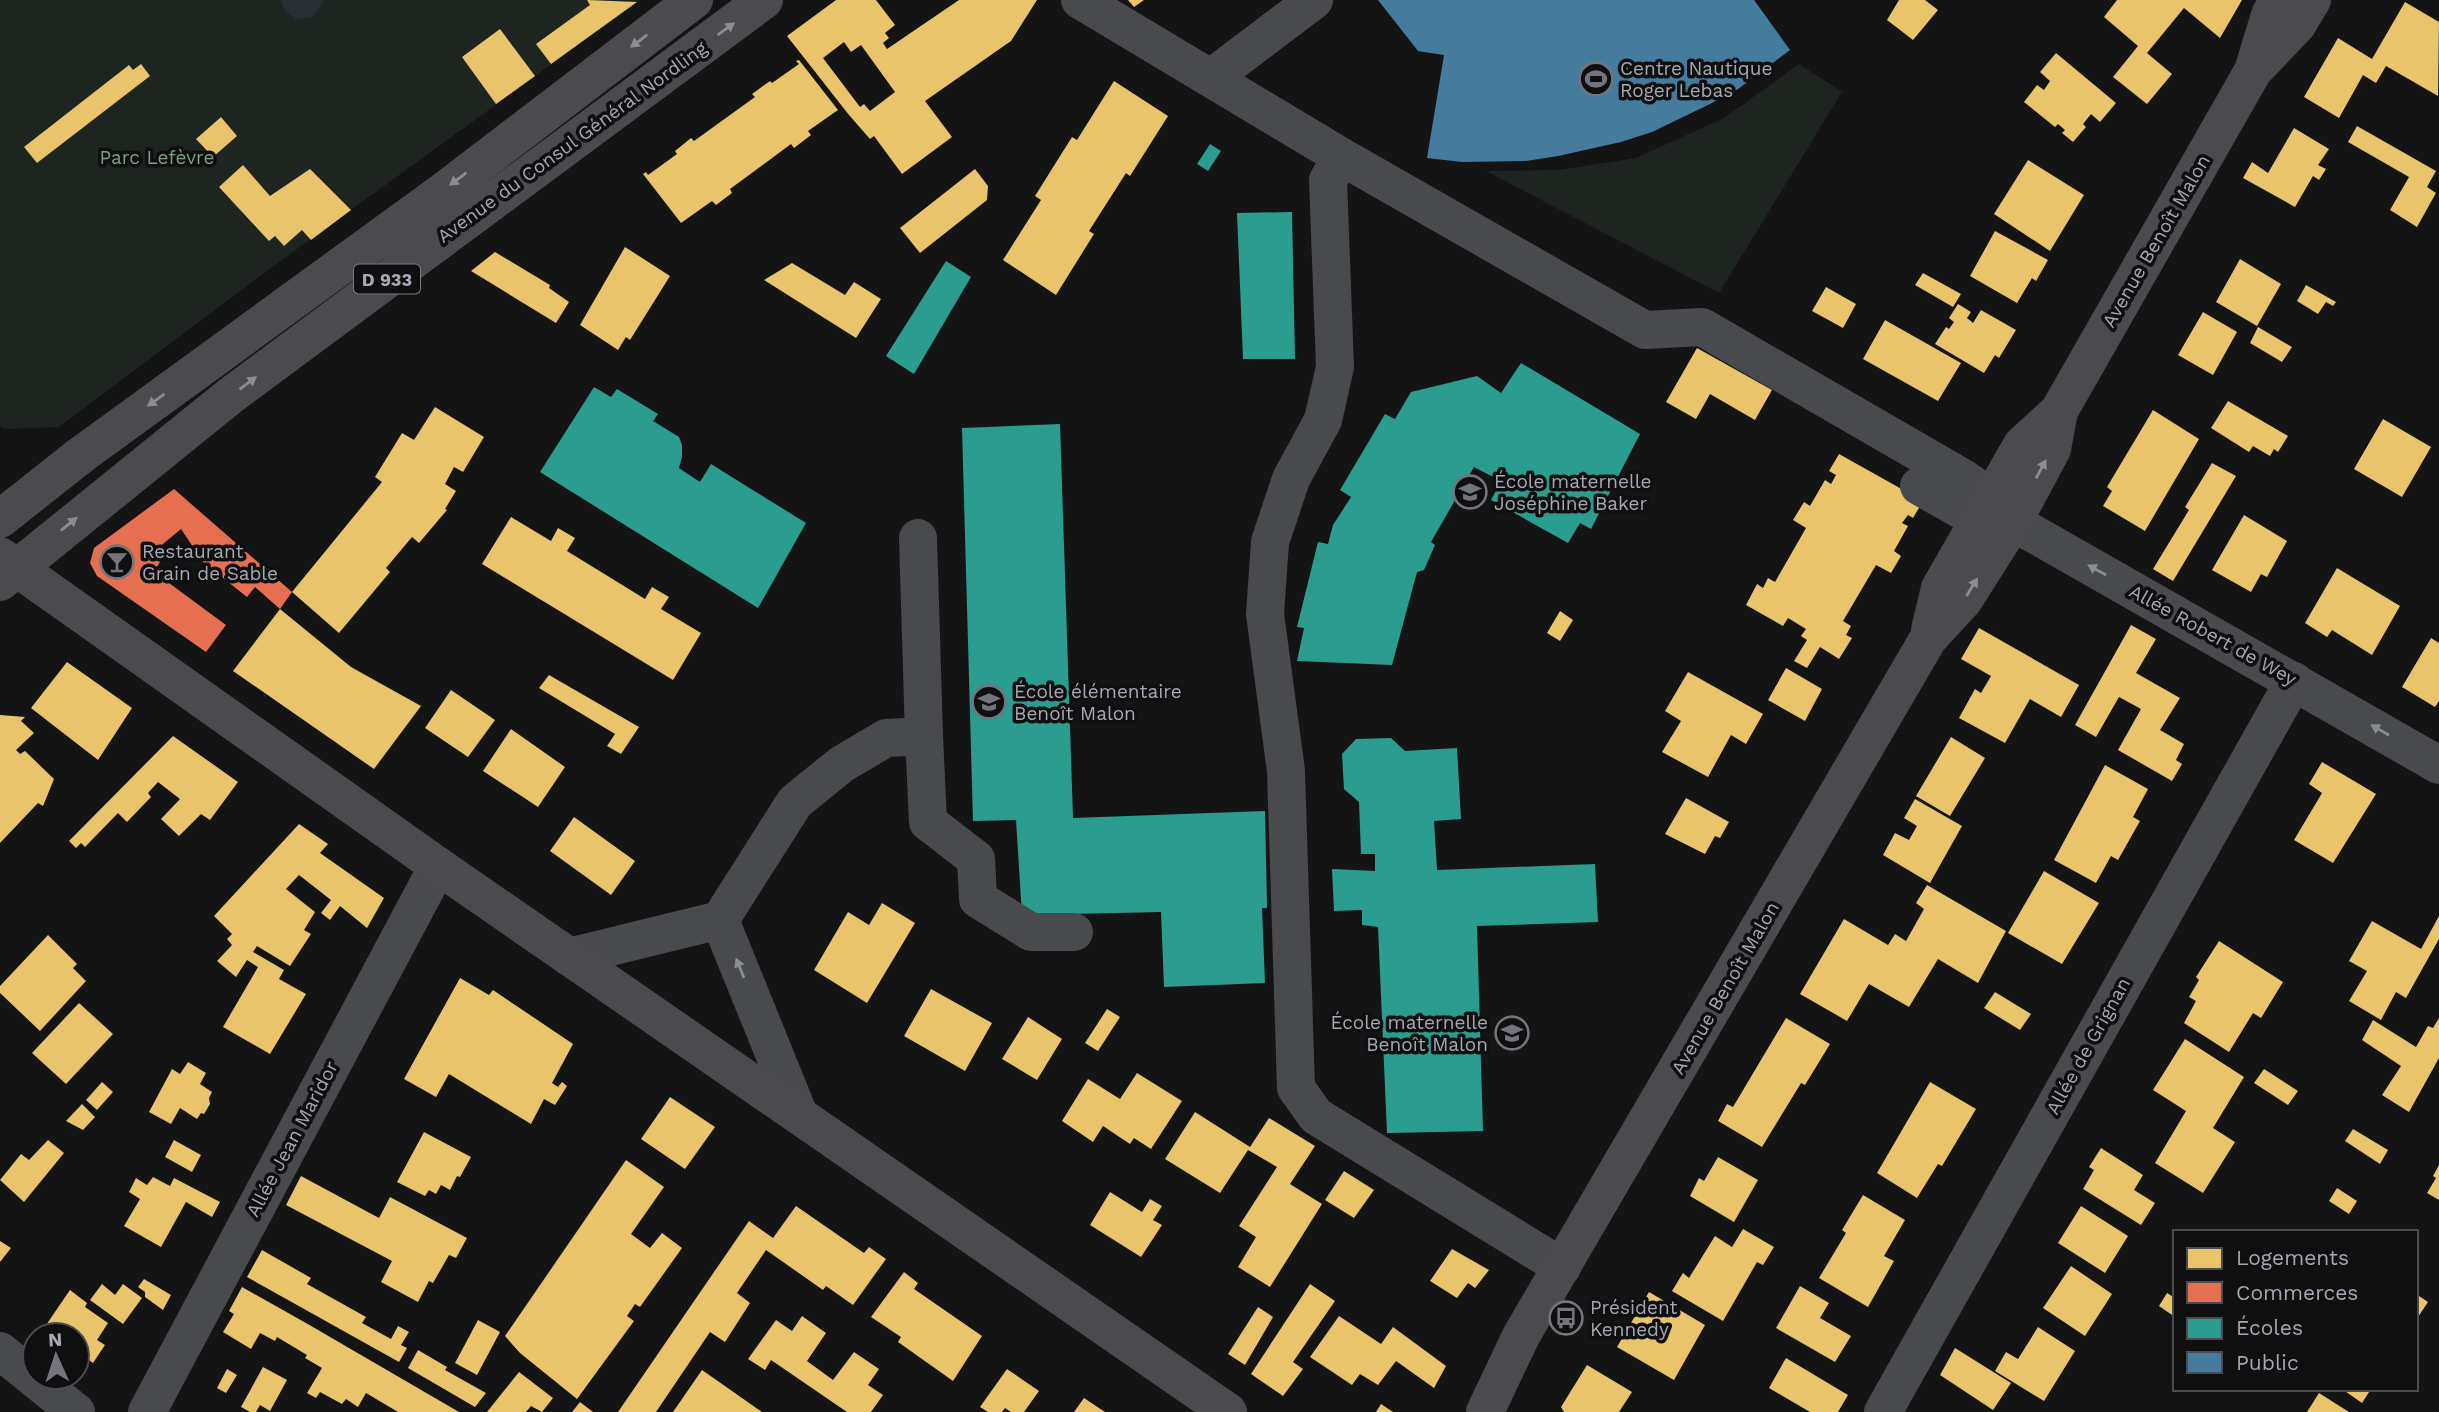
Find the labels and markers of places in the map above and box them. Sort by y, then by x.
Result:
place label: Centre Nautique Roger Lebas [1620,57,1772,102]
sports icon: Centre Nautique Roger Lebas [1577,60,1615,98]
place label: École maternelle Joséphine Baker [1494,470,1652,515]
school or university icon: École maternelle Joséphine Baker [1451,473,1489,511]
place label: Restaurant Grain de Sable [142,540,278,585]
bar icon: Restaurant Grain de Sable [98,543,136,581]
place label: École élémentaire Benoît Malon [1014,680,1182,725]
school or university icon: École élémentaire Benoît Malon [970,683,1008,721]
place label: École maternelle Benoît Malon [1330,1011,1488,1056]
school or university icon: École maternelle Benoît Malon [1493,1014,1531,1052]
place label: Président Kennedy [1590,1296,1678,1341]
bus stop icon: Président Kennedy [1547,1299,1585,1337]

